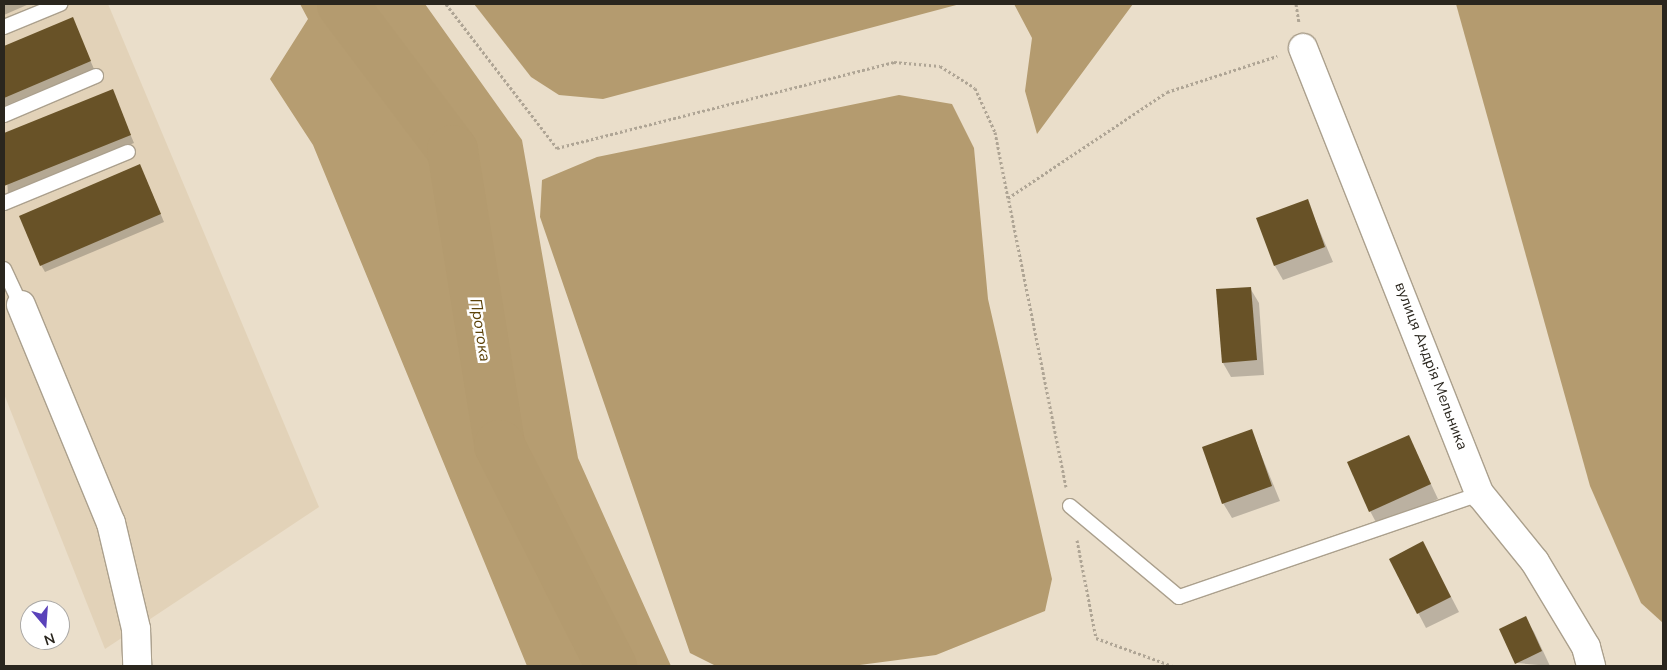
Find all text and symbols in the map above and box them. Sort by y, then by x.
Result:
street label: вулиця Андрія Мельника [1391,280,1471,452]
water label: Протока [466,297,494,363]
north arrow [20,600,70,650]
text: N [42,628,57,649]

